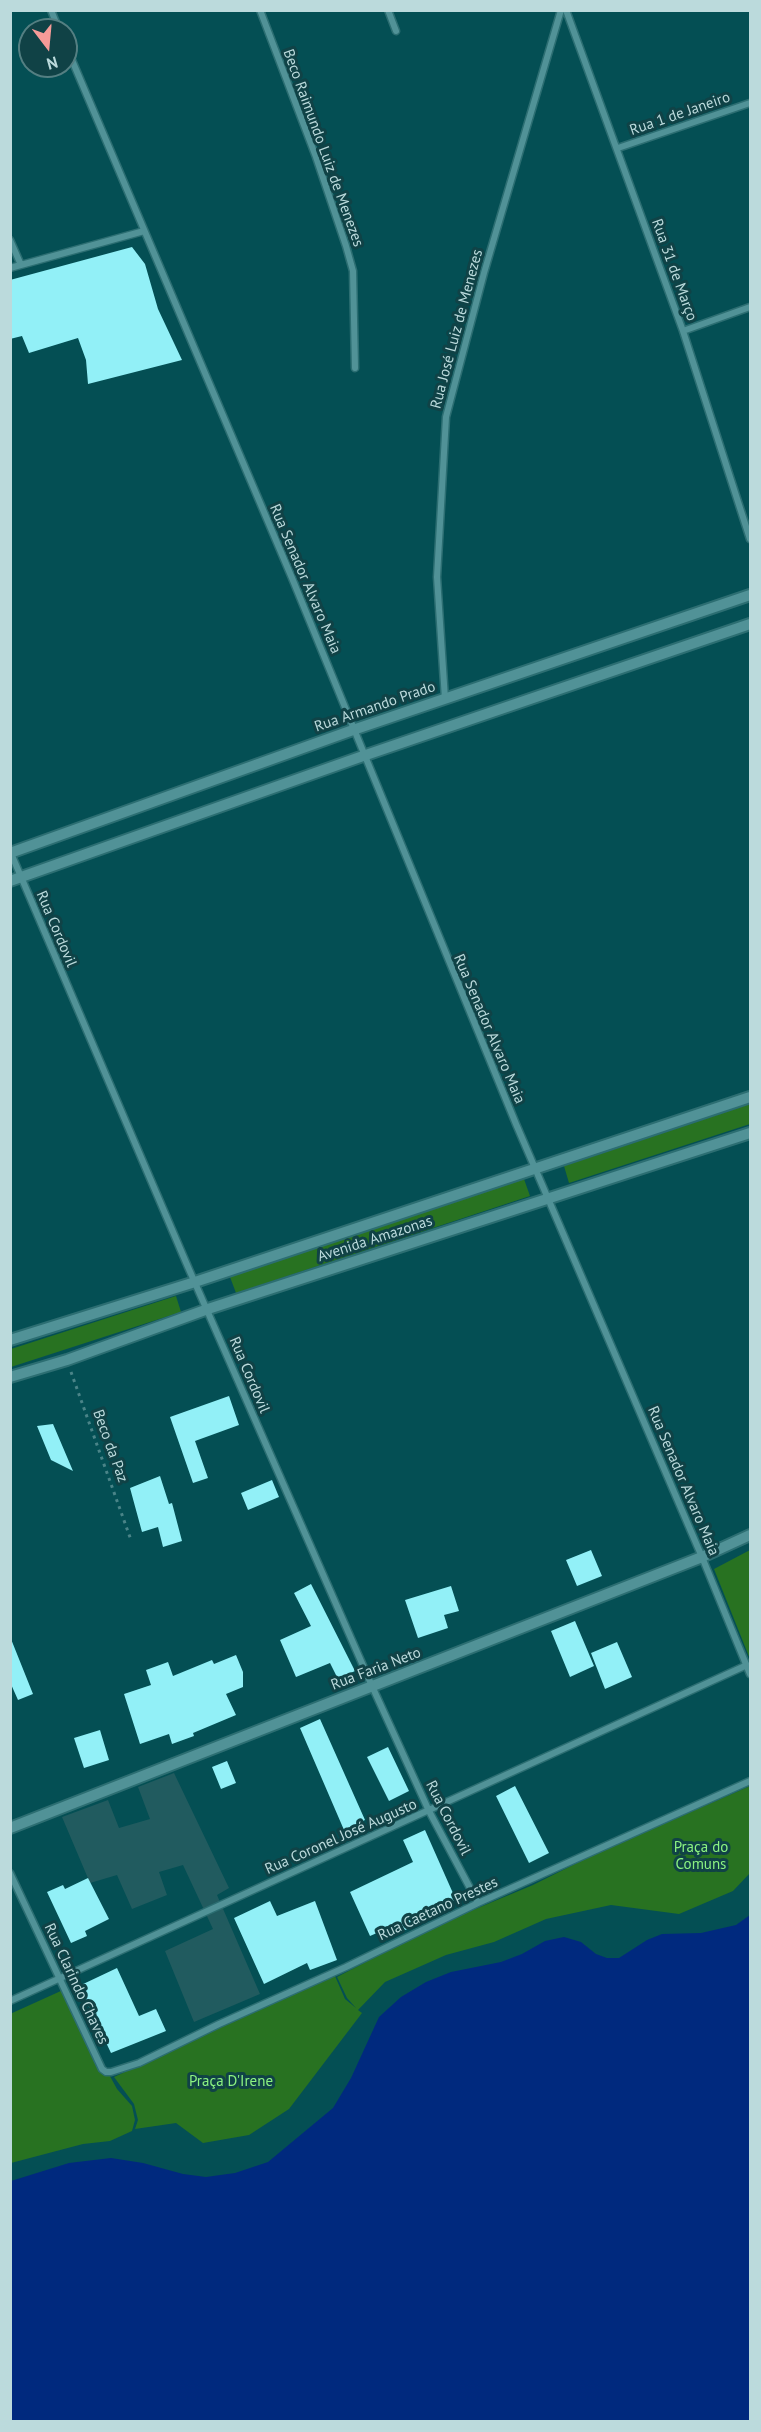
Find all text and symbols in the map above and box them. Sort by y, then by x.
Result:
north arrow [18,18,78,78]
street label: Beco Raimundo Luiz de Menezes [279,47,367,249]
text: N [45,52,60,74]
street label: Rua 1 de Janeiro [627,88,733,140]
street label: Rua 31 de Março [647,217,701,323]
street label: Rua José Luiz de Menezes [427,247,487,411]
street label: Rua Senador Alvaro Maia [265,502,345,656]
street label: Rua Armando Prado [312,678,438,736]
street label: Rua Cordovil [32,888,80,970]
street label: Rua Senador Alvaro Maia [449,952,529,1106]
street label: Avenida Amazonas [315,1212,435,1266]
street label: Rua Cordovil [225,1334,273,1416]
street label: Rua Senador Alvaro Maia [643,1404,723,1558]
street label: Beco da Paz [89,1407,131,1485]
street label: Rua Faria Neto [329,1644,423,1694]
street label: Rua Cordovil [422,1778,474,1858]
street label: Rua Coronel José Augusto [262,1795,420,1879]
park label: Praça do Comuns [674,1839,728,1874]
street label: Rua Caetano Prestes [375,1873,501,1945]
street label: Rua Clarindo Chaves [40,1921,112,2047]
park label: Praça D'Irene [189,2073,273,2091]

